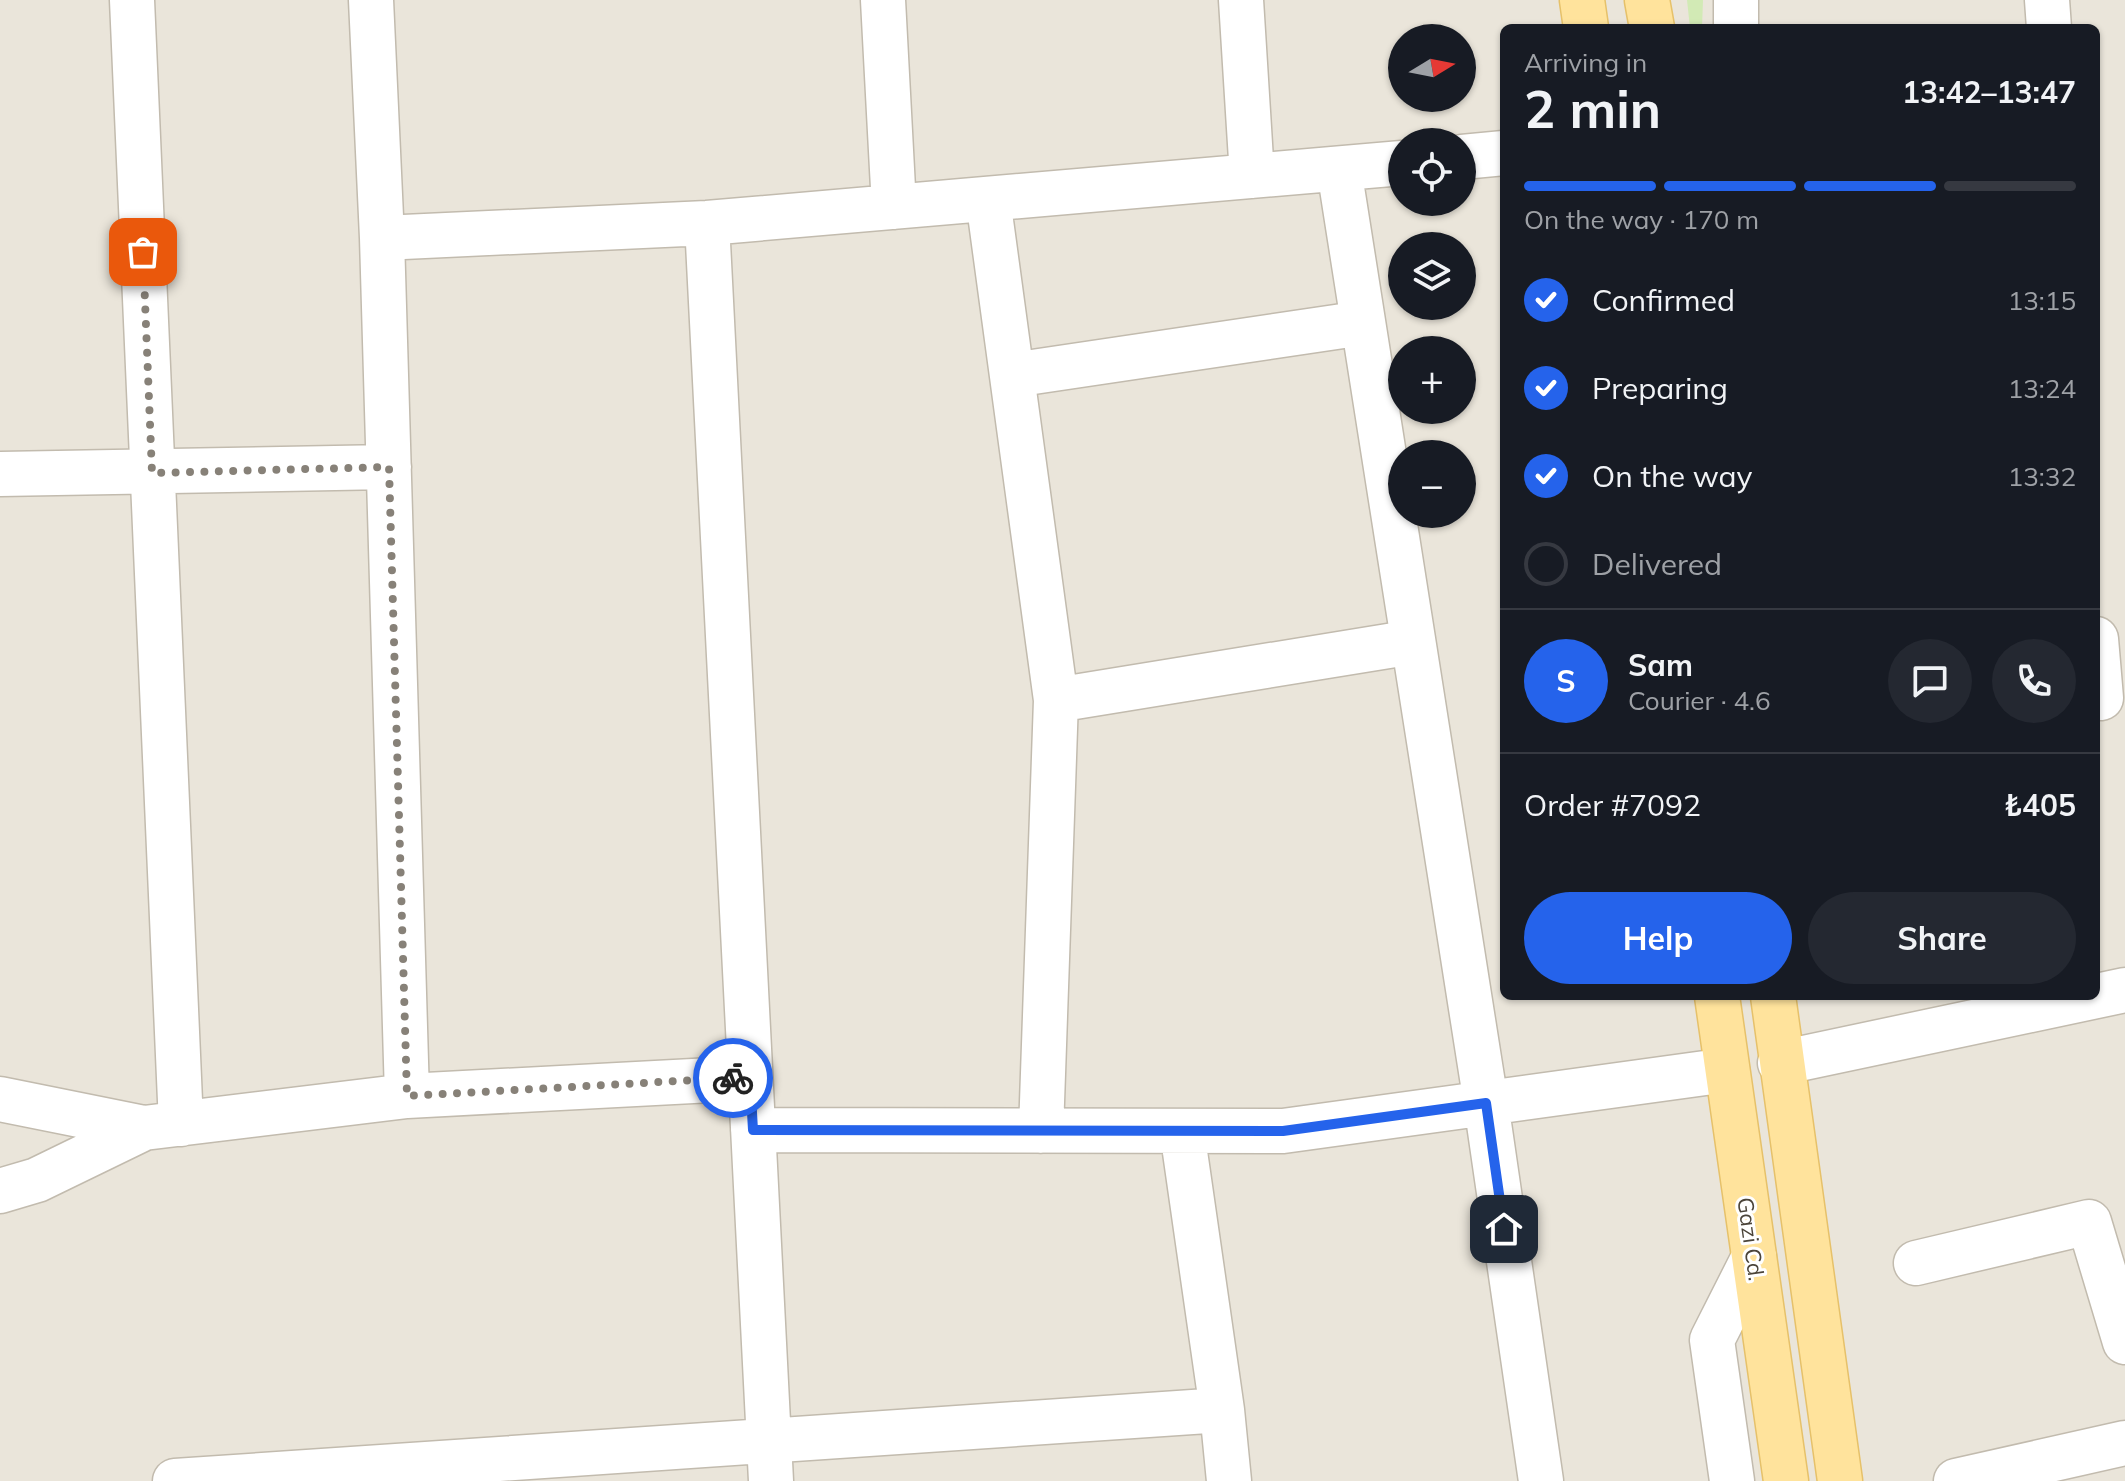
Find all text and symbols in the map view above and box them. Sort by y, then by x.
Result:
north arrow [1388,24,1476,112]
map controls [1388,24,1476,528]
text: Arriving in [1524,46,1647,79]
text: 13:42–13:47 [1902,73,2076,111]
text: 2 min [1524,76,1661,141]
button: locate [1388,128,1476,216]
text: On the way · 170 m [1524,203,1759,236]
pin [109,218,177,286]
icon: bag [121,230,165,274]
button: layers [1388,232,1476,320]
icon: check [1524,278,1568,322]
text: Confirmed [1592,281,1735,319]
text: 13:15 [2008,284,2076,317]
button: + [1388,336,1476,424]
icon: check [1524,366,1568,410]
text: Preparing [1592,369,1728,407]
text: 13:24 [2008,372,2076,405]
button: − [1388,440,1476,528]
icon: check [1524,454,1568,498]
text: On the way [1592,457,1752,495]
text: 13:32 [2008,460,2076,493]
text: Delivered [1592,545,1722,583]
button: chat [1888,639,1972,723]
button: phone [1992,639,2076,723]
text: Sam [1628,646,1693,684]
text: S [1556,662,1576,700]
text: Courier · 4.6 [1628,684,1771,717]
text: Order #7092 [1524,786,1701,824]
text: ₺405 [2004,786,2076,824]
button: Help [1524,892,1792,984]
button: Share [1808,892,2076,984]
courier [693,1038,773,1118]
icon: bike [711,1056,755,1100]
pin [1470,1195,1538,1263]
street label: Gazi Cd. [1731,1195,1771,1283]
icon: home [1482,1207,1526,1251]

